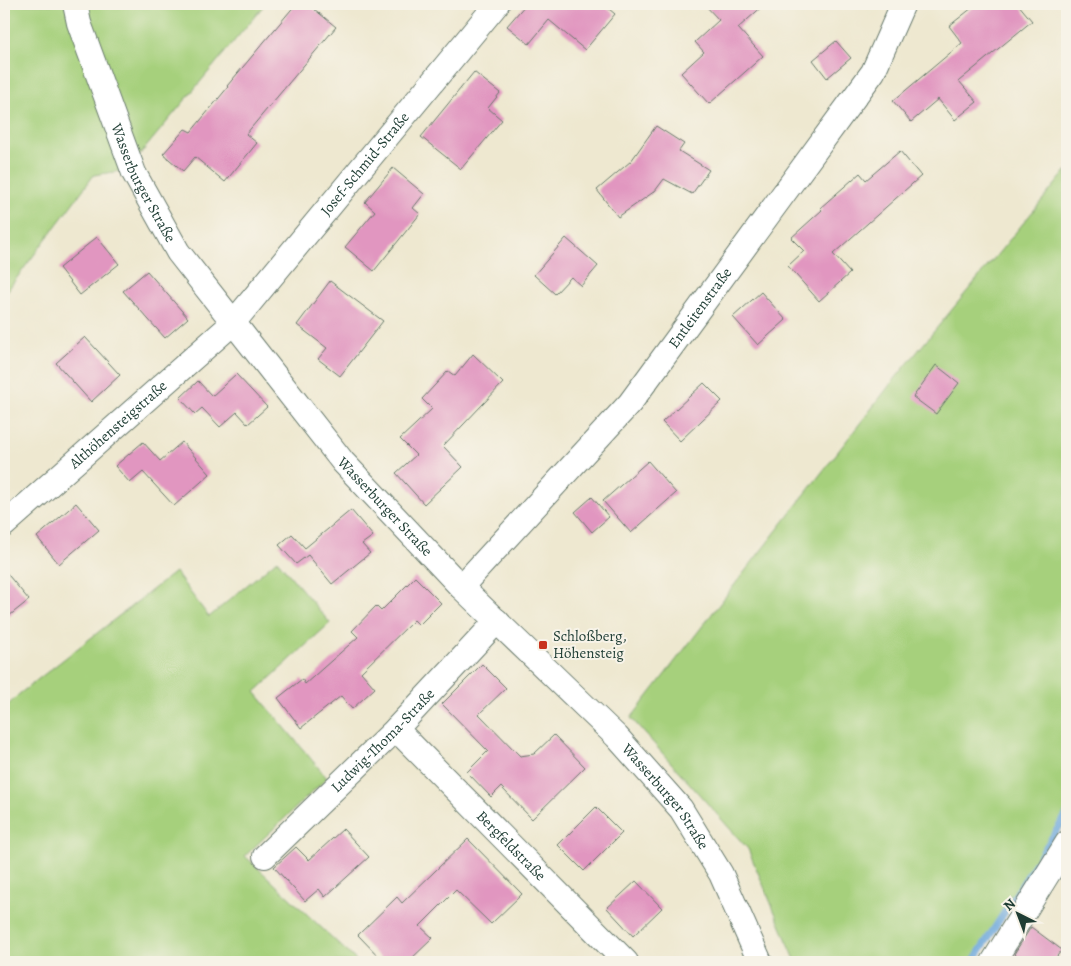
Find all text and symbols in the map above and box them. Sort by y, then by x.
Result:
street label: Josef-Schmid-Straße [316,108,414,220]
street label: Wasserburger Straße [106,120,181,246]
street label: Entleitenstraße [664,263,736,352]
street label: Althöhensteigstraße [64,376,171,474]
street label: Wasserburger Straße [333,452,437,561]
place label: Schloßberg, Höhensteig [553,626,627,663]
marker: Schloßberg, Höhensteig [537,639,549,651]
street label: Ludwig-Thoma-Straße [326,684,439,797]
street label: Wasserburger Straße [617,739,714,853]
street label: Bergfeldstraße [472,806,550,885]
north arrow [994,888,1044,938]
text: N [999,894,1020,915]

